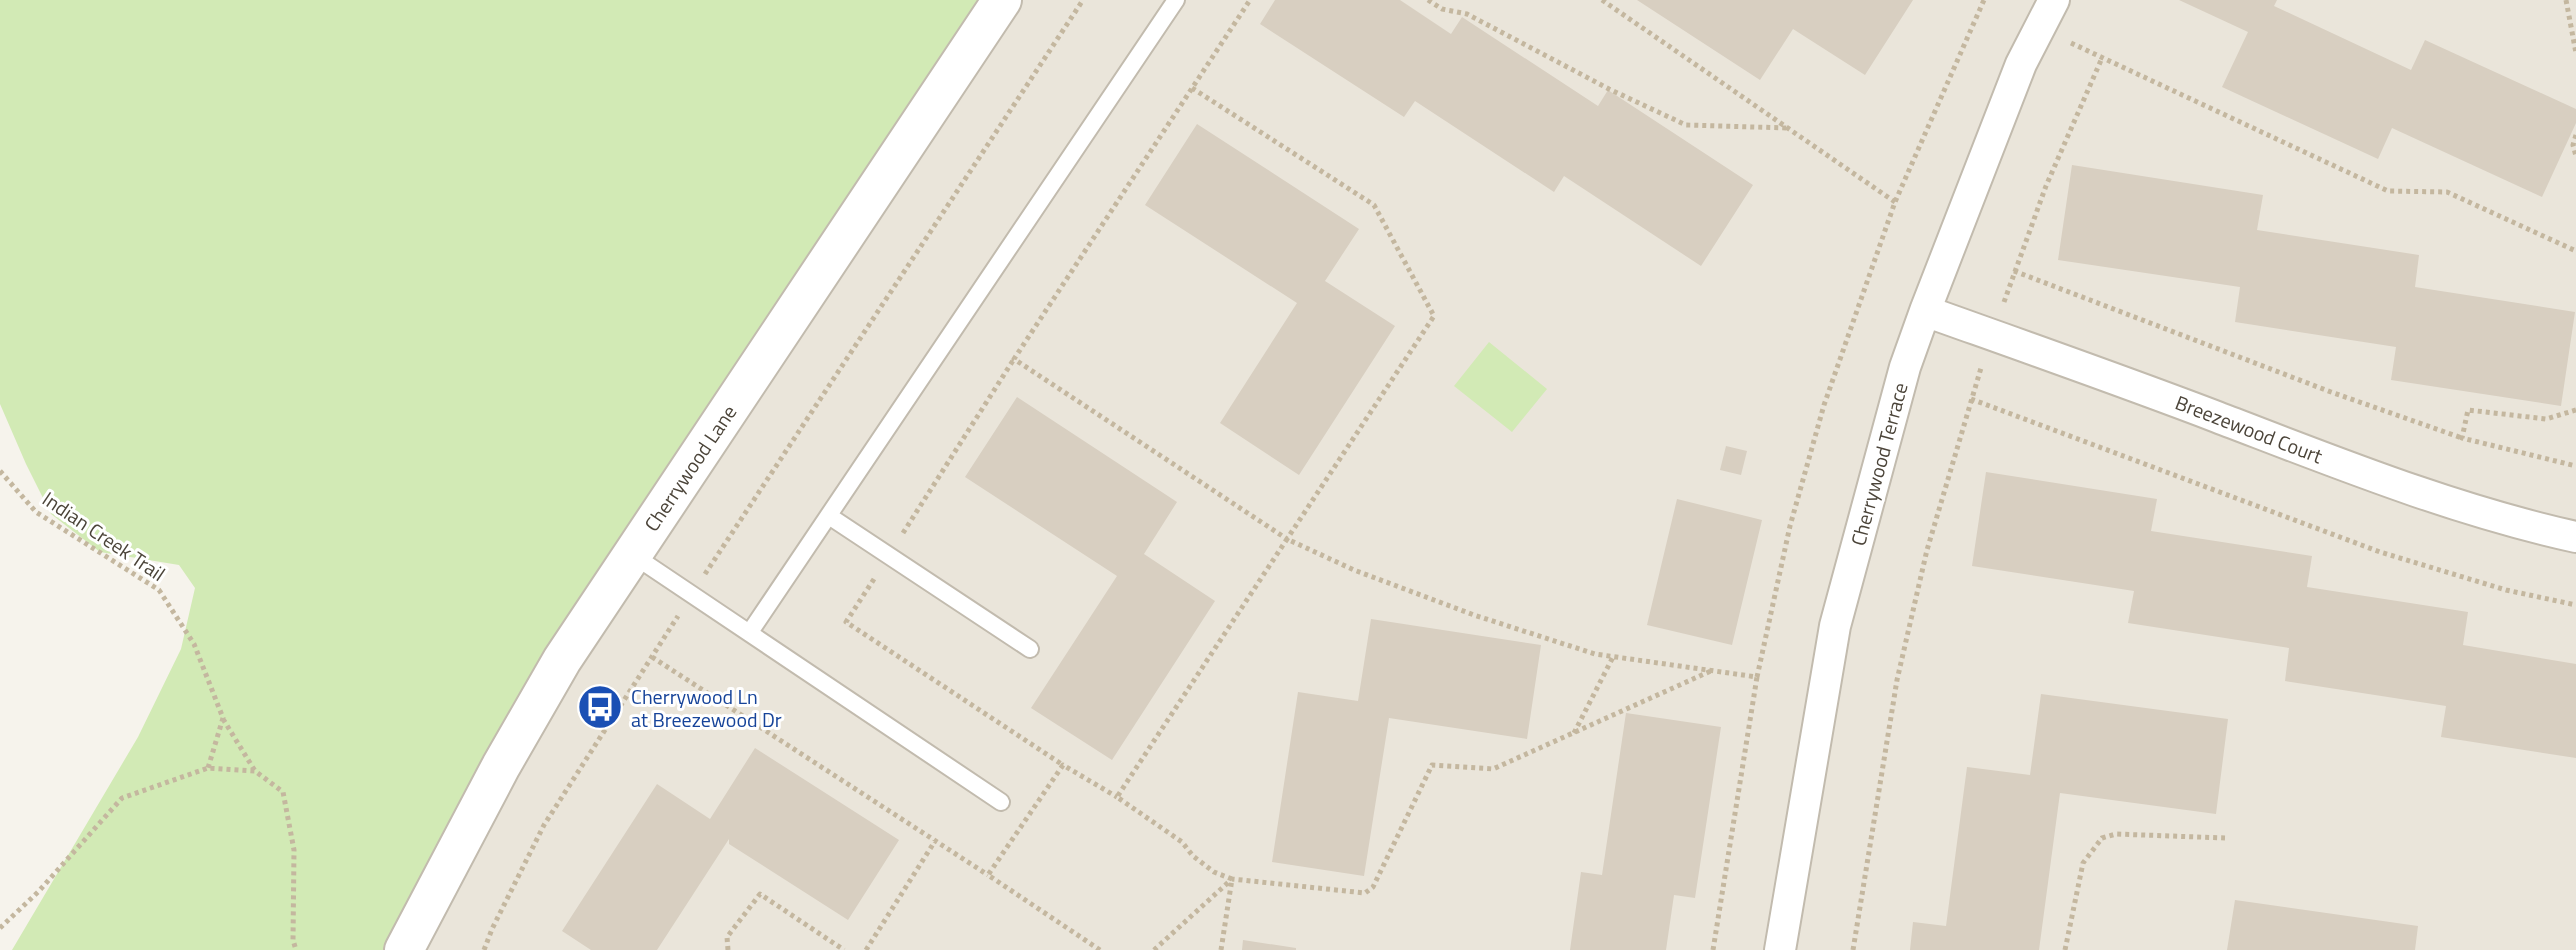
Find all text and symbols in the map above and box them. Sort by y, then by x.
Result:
street label: Cherrywood Terrace [1842,379,1916,549]
street label: Breezewood Court [2171,387,2327,471]
street label: Cherrywood Lane [636,398,744,538]
street label: Indian Creek Trail [36,483,172,589]
place label: Cherrywood Ln at Breezewood Dr [631,681,782,735]
bus stop icon: Cherrywood Ln at Breezewood Dr [576,683,624,731]

